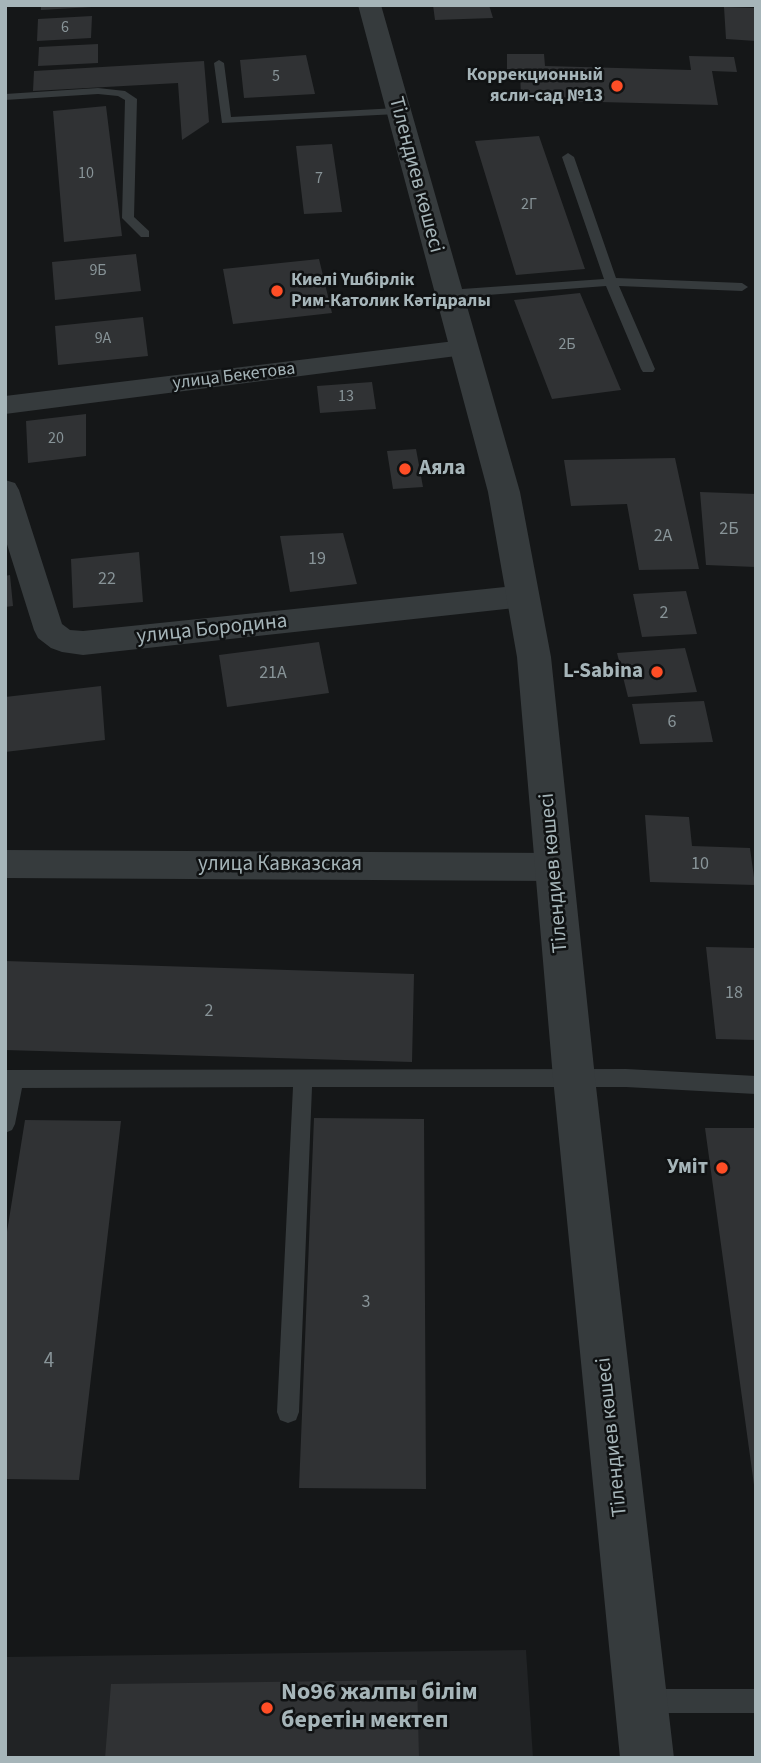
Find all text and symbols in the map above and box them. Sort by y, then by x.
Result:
house number: 6 [61,18,69,38]
place label: Коррекционный ясли-сад №13 [466,65,603,108]
house number: 5 [272,67,280,87]
marker: Коррекционный ясли-сад №13 [609,78,625,94]
street label: Тілендиев көшесі [382,94,448,256]
house number: 10 [78,164,94,184]
house number: 7 [315,169,323,189]
house number: 2Г [521,195,537,215]
house number: 9Б [89,261,107,281]
place label: Киелі Үшбірлік Рим-Католик Кәтідралы [291,270,491,312]
marker: Киелі Үшбірлік Рим-Католик Кәтідралы [269,283,285,299]
house number: 9А [95,329,111,349]
house number: 2Б [558,335,576,355]
street label: улица Бекетова [171,359,297,395]
house number: 13 [338,387,354,407]
house number: 20 [48,429,64,449]
place label: Аяла [419,456,466,482]
marker: Аяла [397,461,413,477]
house number: 2Б [719,519,739,541]
house number: 2А [654,526,672,548]
house number: 19 [308,549,326,571]
house number: 22 [98,569,116,591]
house number: 2 [660,603,668,625]
street label: улица Бородина [135,610,289,650]
place label: L-Sabina [563,659,643,685]
house number: 21А [259,663,287,685]
marker: L-Sabina [649,664,665,680]
house number: 6 [668,712,676,734]
street label: Тілендиев көшесі [535,792,575,954]
street label: улица Кавказская [198,852,362,878]
house number: 10 [691,854,709,876]
house number: 18 [725,983,743,1005]
house number: 2 [205,1001,213,1023]
place label: Уміт [667,1155,708,1181]
marker: Уміт [714,1160,730,1176]
house number: 3 [362,1292,370,1314]
house number: 4 [44,1349,54,1375]
street label: Тілендиев көшесі [592,1356,634,1518]
place label: No96 жалпы білім беретін мектеп [281,1680,478,1736]
marker: No96 жалпы білім беретін мектеп [259,1700,275,1716]

